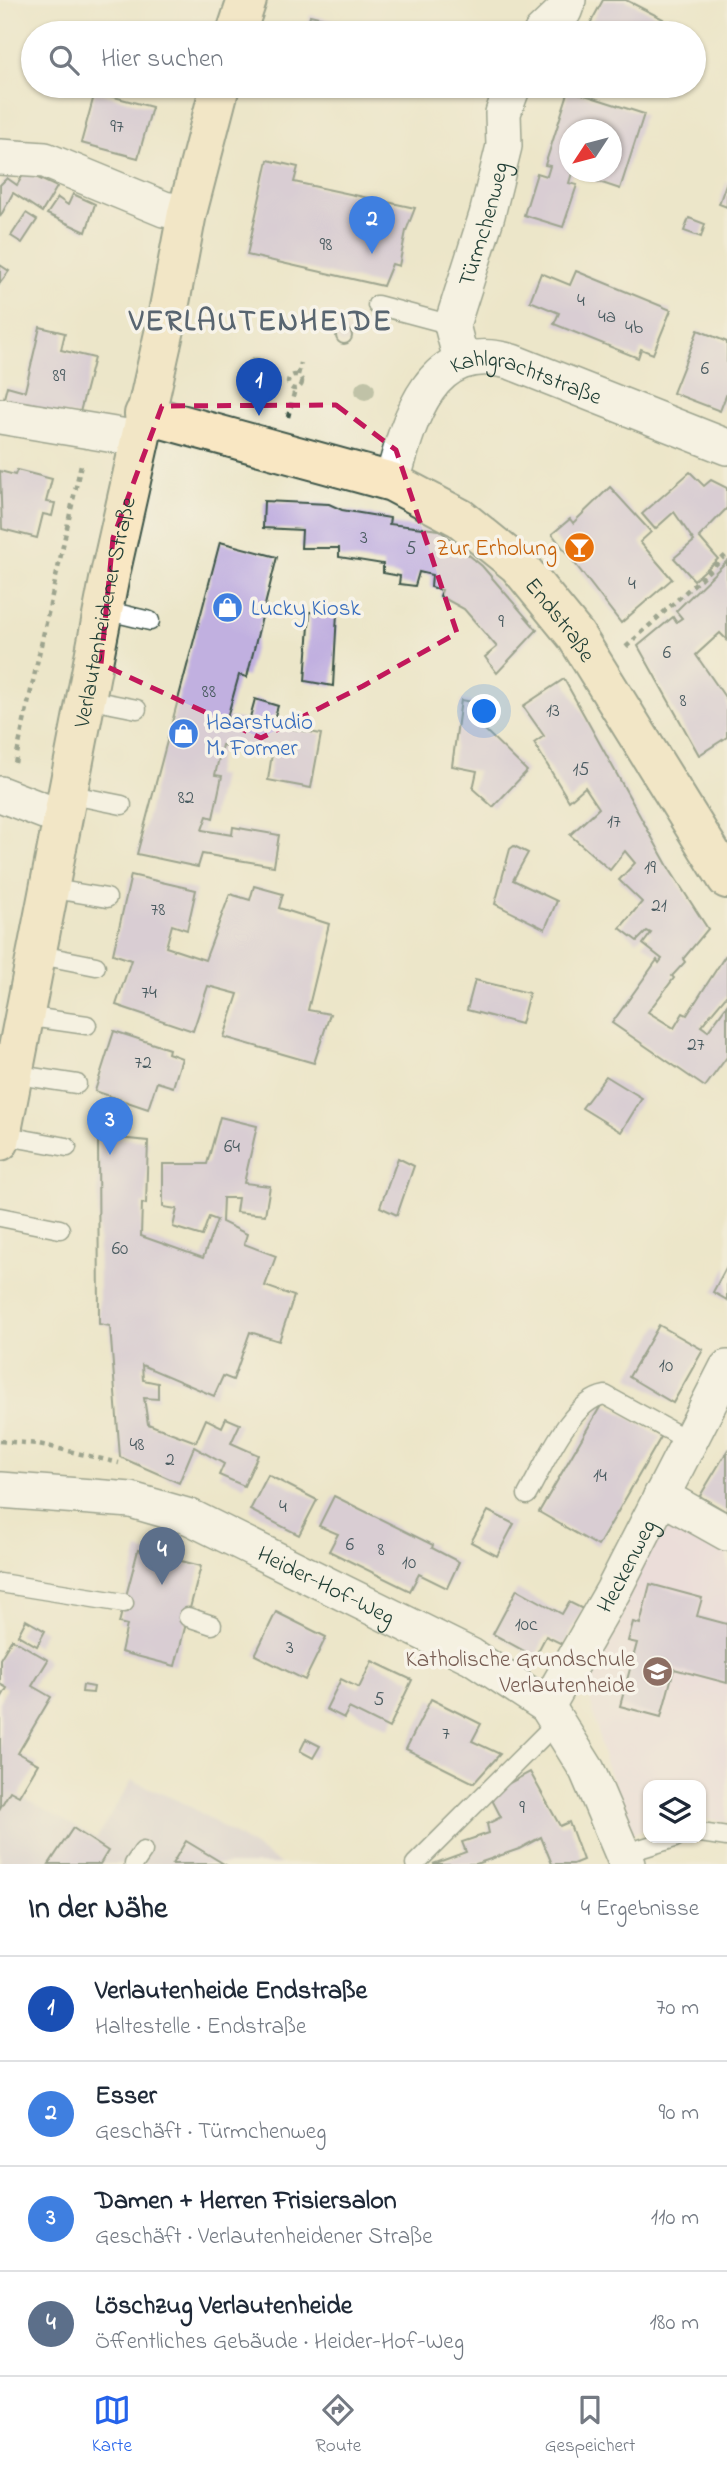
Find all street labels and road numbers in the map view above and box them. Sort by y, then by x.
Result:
street label: Türmchenweg [451,159,519,291]
street label: Kahlgrachtstraße [445,344,607,415]
street label: Verlautenheidener Straße [67,493,146,732]
street label: Endstraße [516,571,603,670]
street label: Heckenweg [590,1514,667,1620]
street label: Heider-Hof-Weg [251,1539,400,1636]

